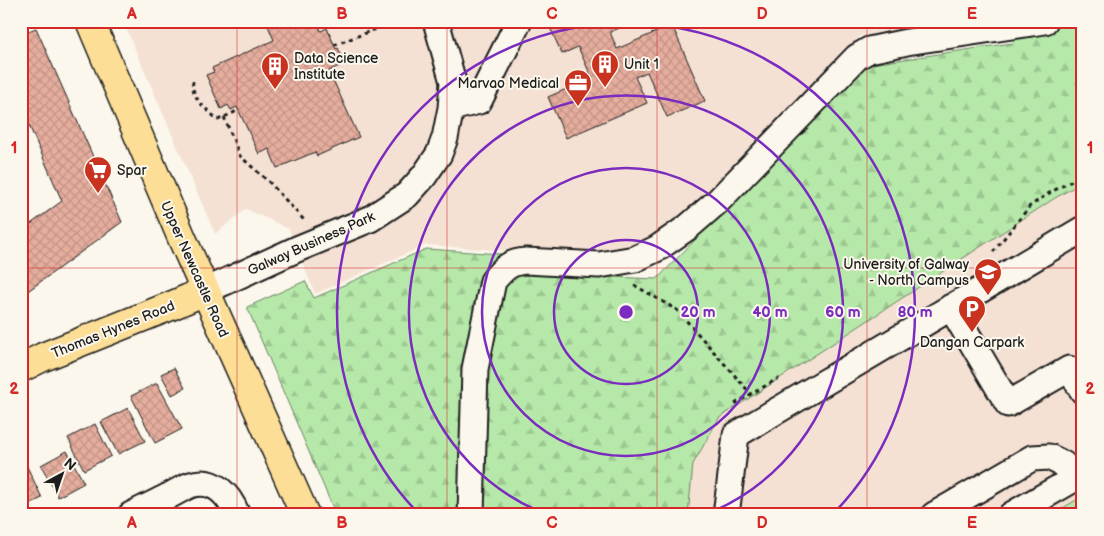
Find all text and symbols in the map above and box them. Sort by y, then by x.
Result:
text: A [126,5,137,24]
text: B [336,5,348,24]
text: C [546,5,558,24]
text: D [756,5,768,24]
text: E [967,5,977,24]
building icon: Unit 1 [590,49,620,88]
place label: Data Science Institute [294,50,378,83]
building icon: Data Science Institute [260,51,290,90]
place label: Unit 1 [624,56,659,73]
office icon: Marvao Medical [563,68,593,107]
place label: Marvao Medical [458,75,559,92]
text: 1 [11,139,17,158]
text: 1 [1087,139,1093,158]
supermarket icon: Spar [83,155,113,194]
place label: Spar [117,162,148,179]
street label: Upper Newcastle Road [157,198,232,340]
street label: Galway Business Park [245,208,378,279]
place label: University of Galway - North Campus [843,256,970,289]
school or university icon: University of Galway - North Campus [973,257,1003,296]
parking icon: Dangan Carpark [957,294,987,333]
street label: Thomas Hynes Road [49,297,177,362]
centre of rings [617,303,635,321]
text: 20 m [681,303,716,322]
text: 40 m [752,303,788,322]
text: 60 m [825,303,861,322]
text: 80 m [897,303,933,322]
place label: Dangan Carpark [920,334,1024,351]
text: 2 [9,380,19,399]
text: 2 [1085,380,1095,399]
north arrow [38,448,88,498]
text: N [61,455,80,474]
text: A [126,514,137,533]
text: B [336,514,348,533]
text: C [546,514,558,533]
text: D [756,514,768,533]
text: E [967,514,977,533]

